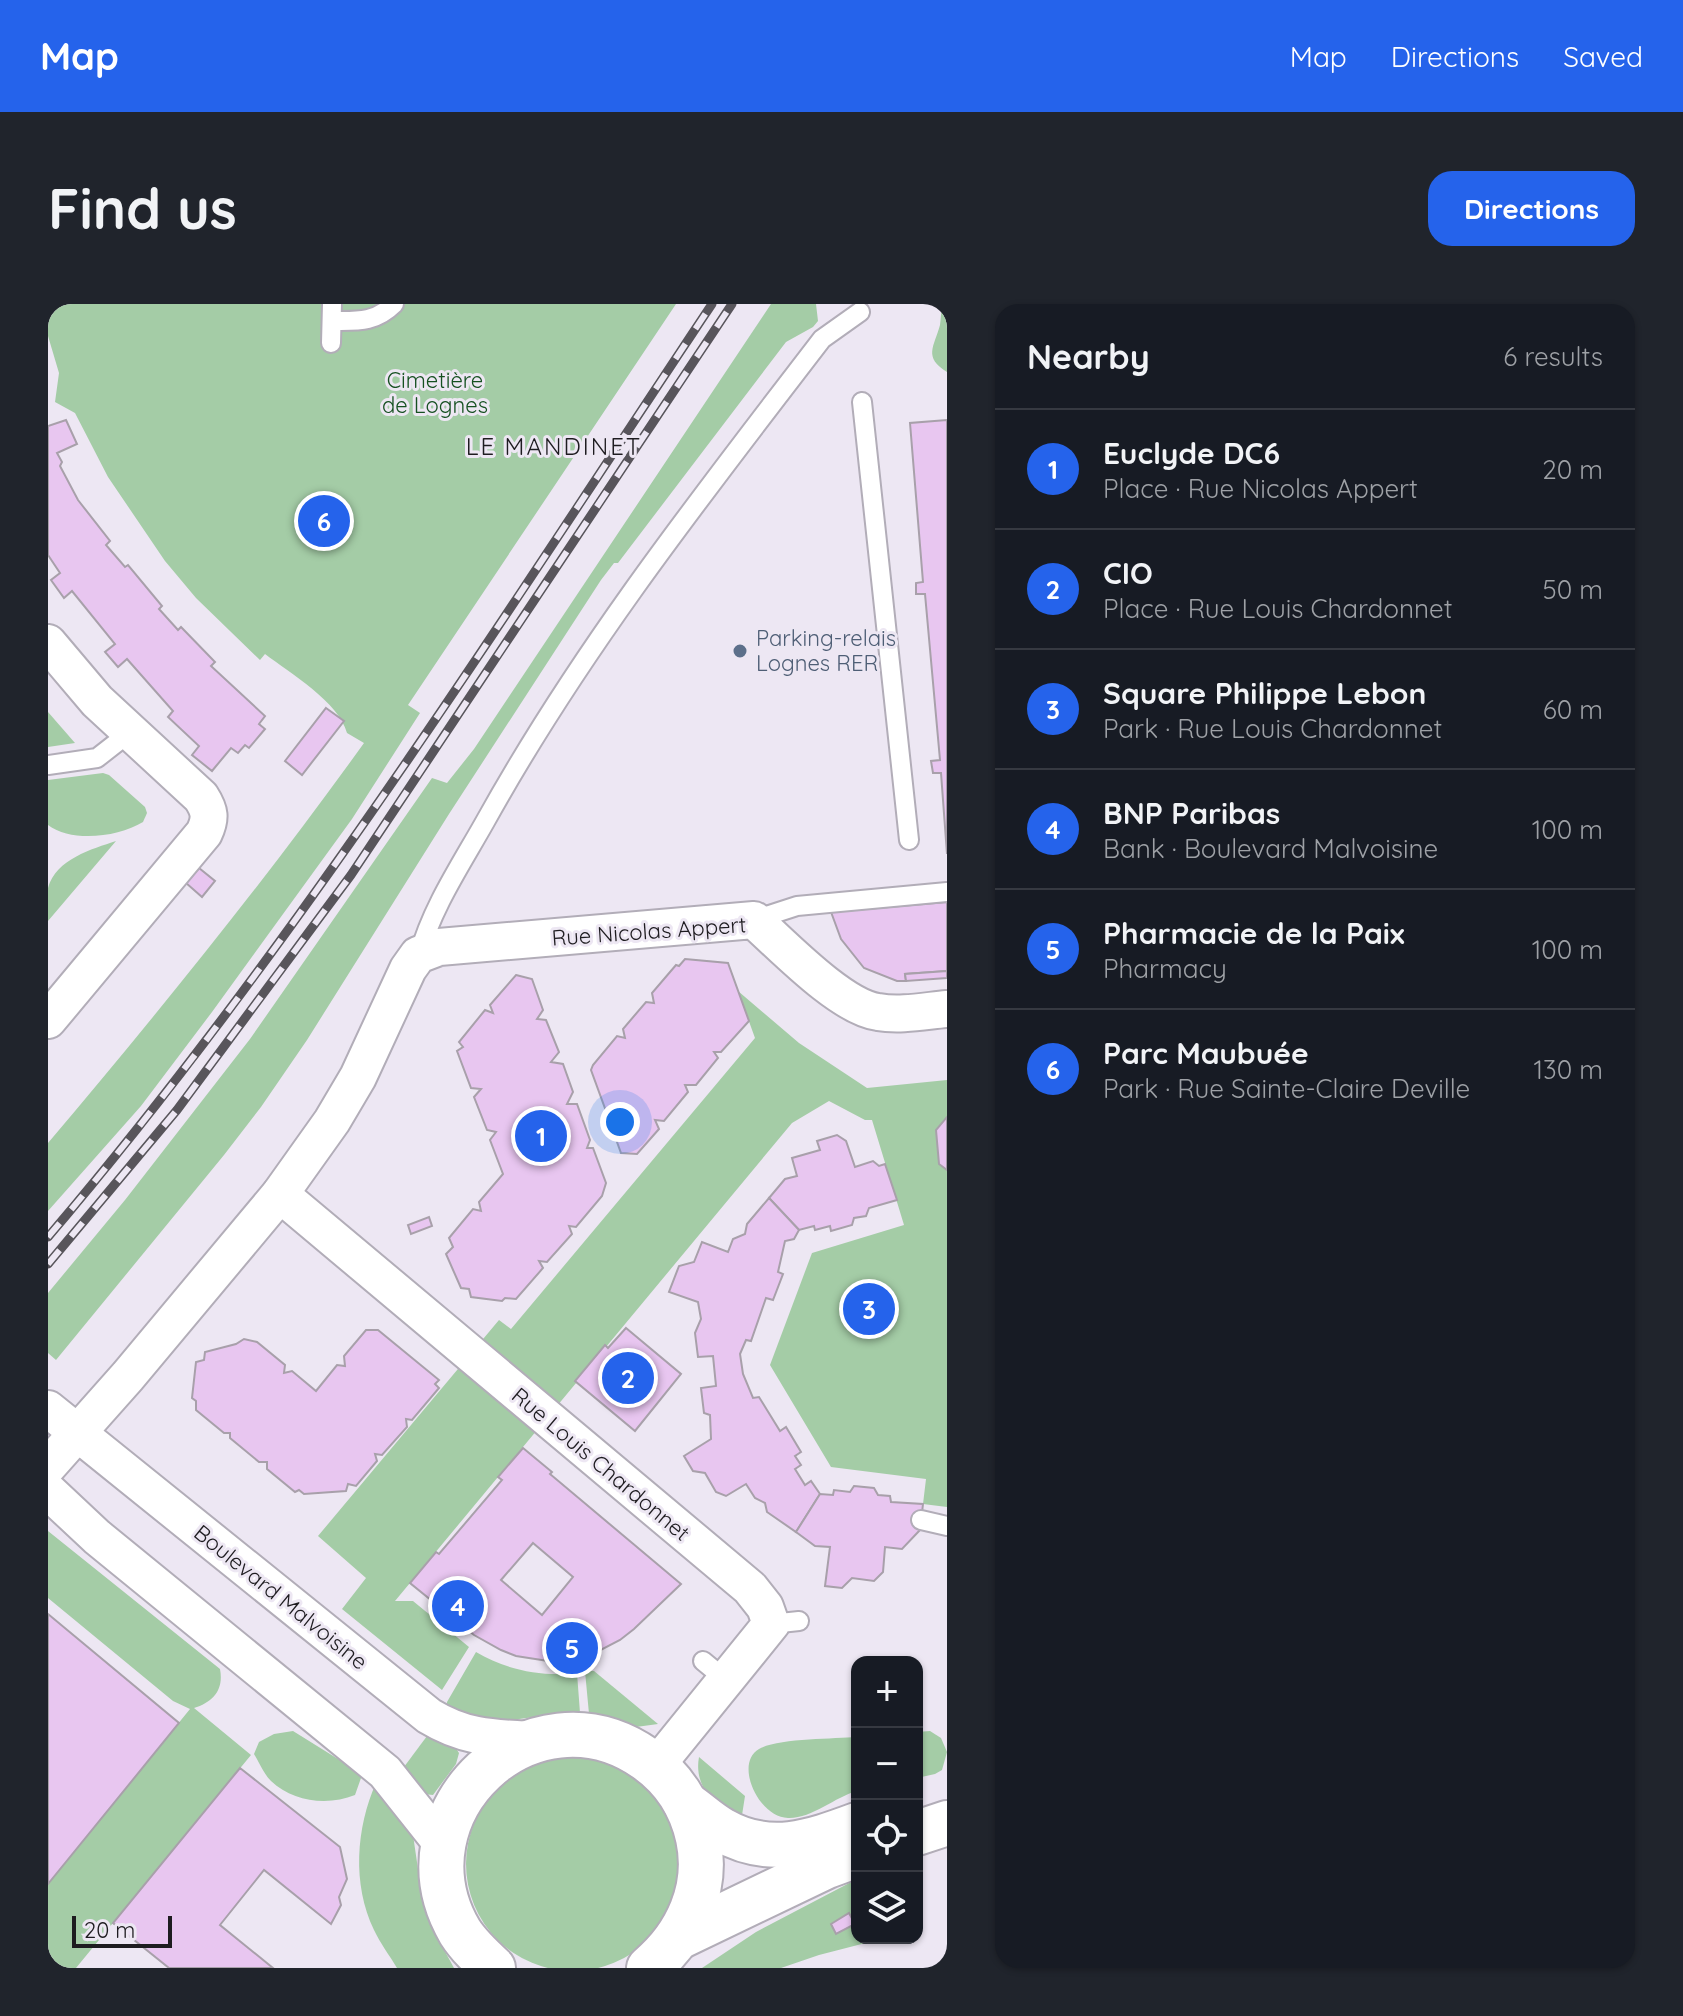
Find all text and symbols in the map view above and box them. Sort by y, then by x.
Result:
text: Map [40,32,119,80]
text: Map [1290,39,1347,74]
text: Directions [1391,39,1519,74]
text: Saved [1563,39,1643,74]
button: Directions [1428,171,1635,246]
text: Find us [48,173,237,243]
text: Nearby [1027,335,1150,378]
text: 6 results [1503,340,1603,373]
park label: Cimetière de Lognes [382,366,488,419]
district label: LE MANDINET [466,431,642,461]
text: Euclyde DC6 [1103,434,1280,472]
text: 1 [1048,453,1058,486]
text: 20 m [1542,453,1603,486]
text: Place · Rue Nicolas Appert [1103,472,1418,505]
pin: 6 [298,491,350,551]
text: CIO [1103,554,1153,592]
text: 2 [1046,573,1060,606]
text: 50 m [1543,573,1603,606]
text: Place · Rue Louis Chardonnet [1103,592,1453,625]
place label: Parking-relais Lognes RER [756,624,896,677]
marker: Parking-relais Lognes RER [731,642,749,660]
text: Square Philippe Lebon [1103,674,1426,712]
text: 3 [1046,693,1060,726]
text: 60 m [1543,693,1603,726]
text: Park · Rue Louis Chardonnet [1103,712,1442,745]
text: BNP Paribas [1103,794,1280,832]
text: 4 [1045,813,1061,846]
text: 100 m [1532,813,1603,846]
text: Bank · Boulevard Malvoisine [1103,832,1438,865]
street label: Rue Nicolas Appert [551,910,747,952]
text: Pharmacie de la Paix [1103,914,1405,952]
text: 5 [1046,933,1060,966]
text: 100 m [1532,933,1603,966]
text: Pharmacy [1103,952,1227,985]
text: Parc Maubuée [1103,1034,1309,1072]
text: 6 [1046,1053,1060,1086]
text: 130 m [1533,1053,1603,1086]
text: Park · Rue Sainte-Claire Deville [1103,1072,1470,1105]
your location [600,1102,640,1142]
pin: 1 [515,1106,567,1166]
pin: 3 [843,1279,895,1339]
pin: 2 [602,1348,654,1408]
street label: Rue Louis Chardonnet [506,1381,696,1547]
street label: Boulevard Malvoisine [189,1518,373,1676]
pin: 4 [432,1576,484,1636]
pin: 5 [546,1618,598,1678]
map controls [851,1656,923,1944]
button: + [851,1656,923,1728]
button: − [851,1728,923,1800]
button: locate [851,1800,923,1872]
button: layers [851,1872,923,1944]
scale bar [72,1912,172,1948]
text: 20 m [84,1916,135,1944]

